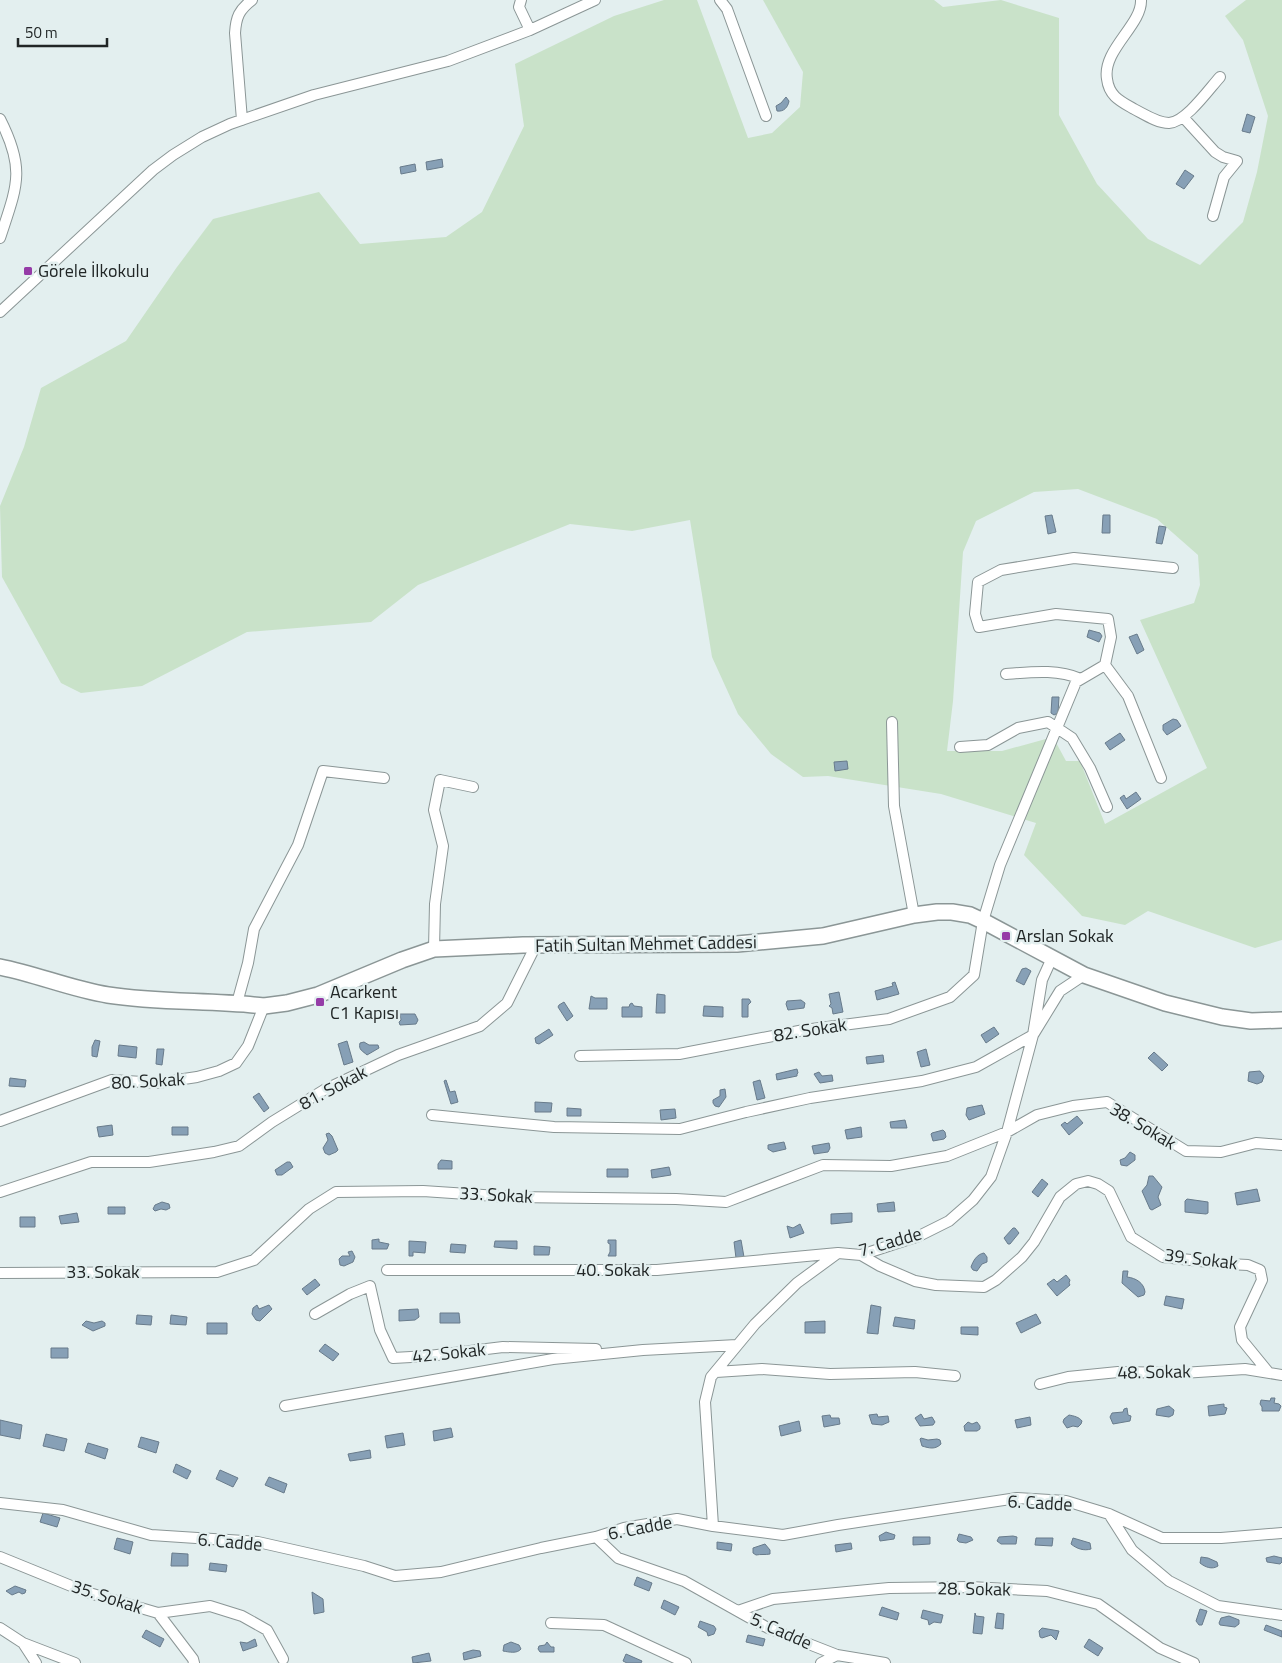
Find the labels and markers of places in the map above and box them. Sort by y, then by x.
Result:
place label: Görele İlkokulu [38,257,149,284]
marker: Görele İlkokulu [22,265,34,277]
place label: Arslan Sokak [1016,922,1114,949]
marker: Arslan Sokak [1000,930,1012,942]
place label: Acarkent C1 Kapısı [330,978,399,1026]
marker: Acarkent C1 Kapısı [314,996,326,1008]

